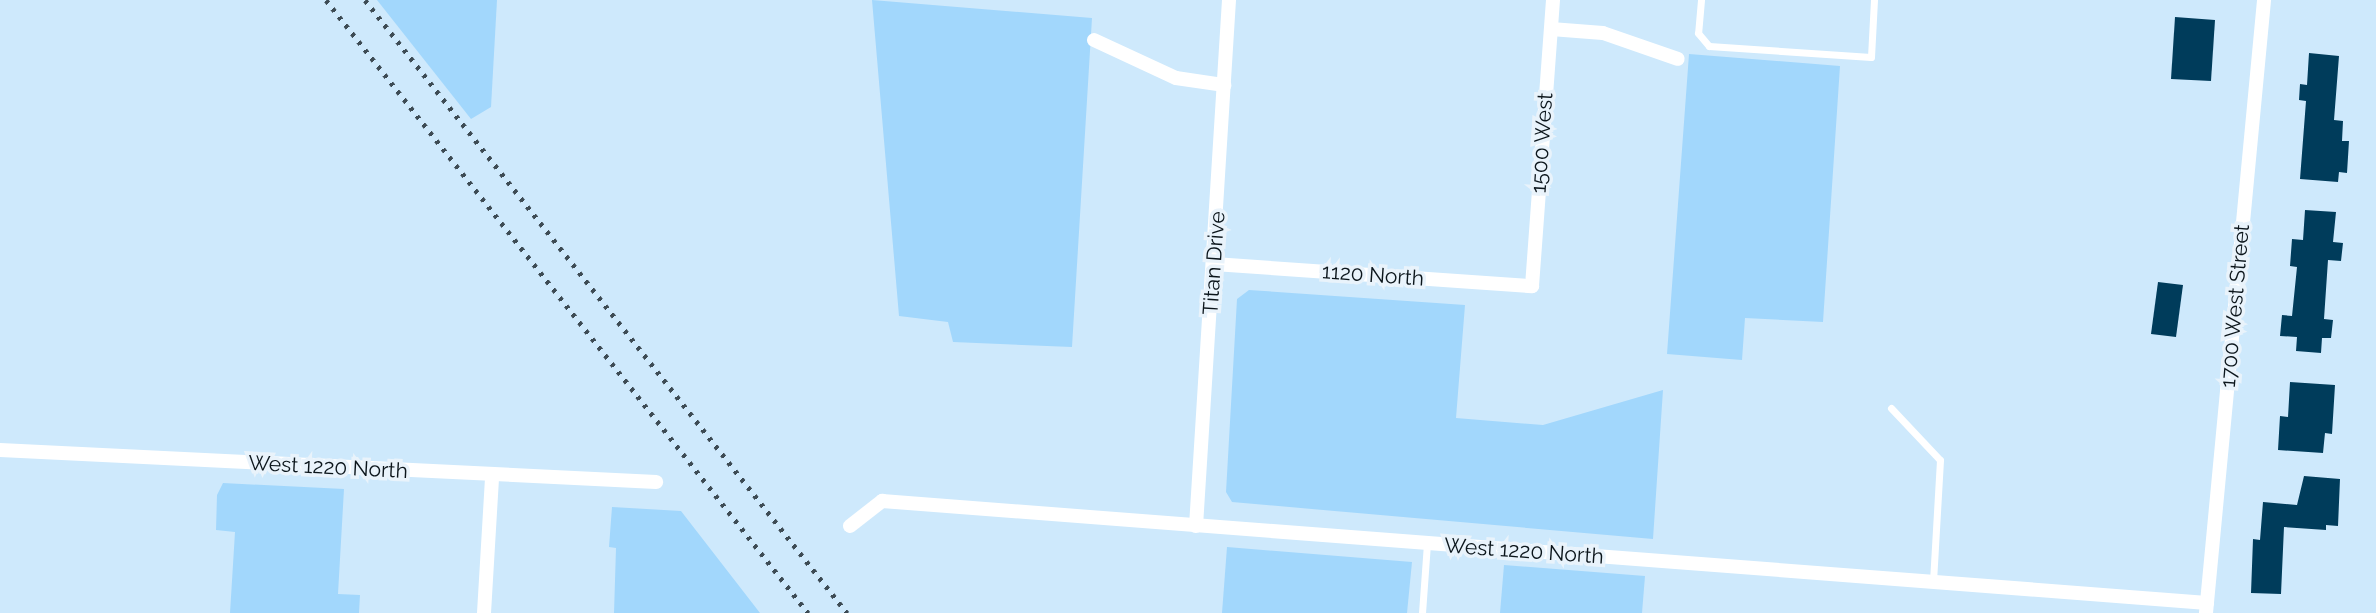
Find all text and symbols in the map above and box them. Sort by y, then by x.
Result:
street label: 1500 West [1526,91,1558,195]
street label: Titan Drive [1198,210,1230,316]
street label: 1700 West Street [2215,223,2255,389]
street label: 1120 North [1321,259,1425,291]
street label: West 1220 North [248,450,408,484]
street label: West 1220 North [1443,533,1605,569]

